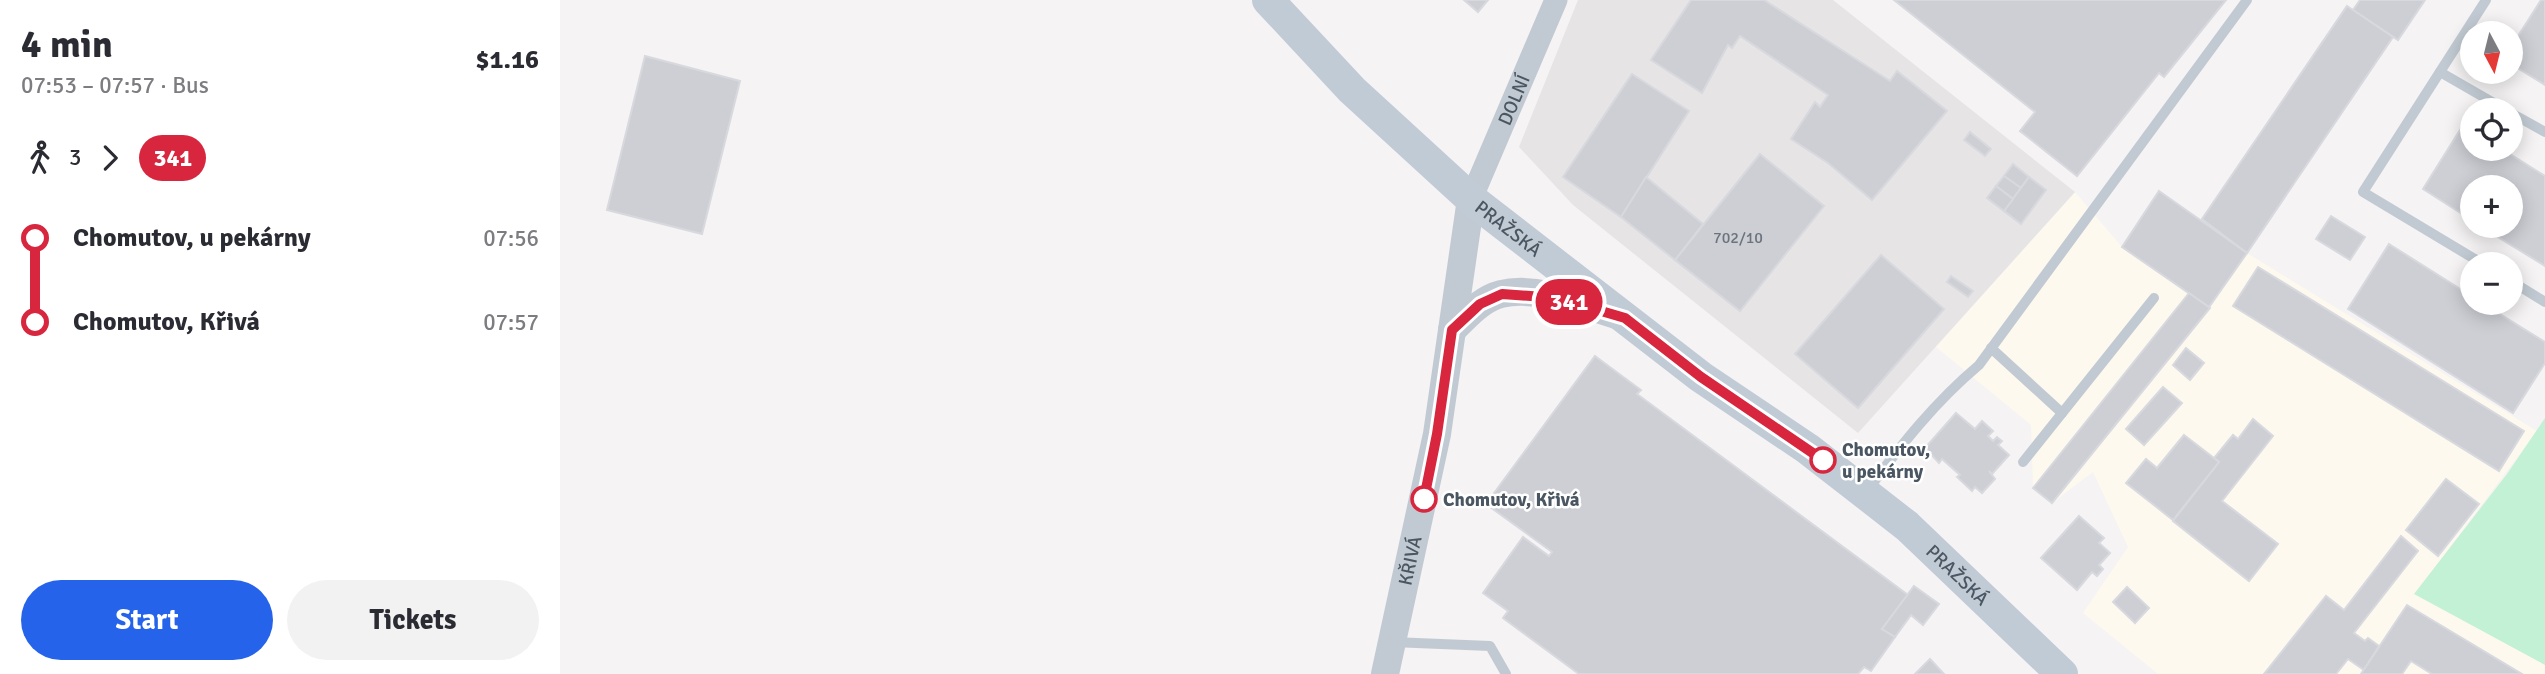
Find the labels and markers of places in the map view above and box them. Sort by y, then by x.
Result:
place label: Chomutov, u pekárny [1842,438,1930,484]
marker: Chomutov, u pekárny [1810,447,1836,473]
marker: Chomutov, Křivá [1411,486,1437,512]
place label: Chomutov, Křivá [1443,488,1580,512]

